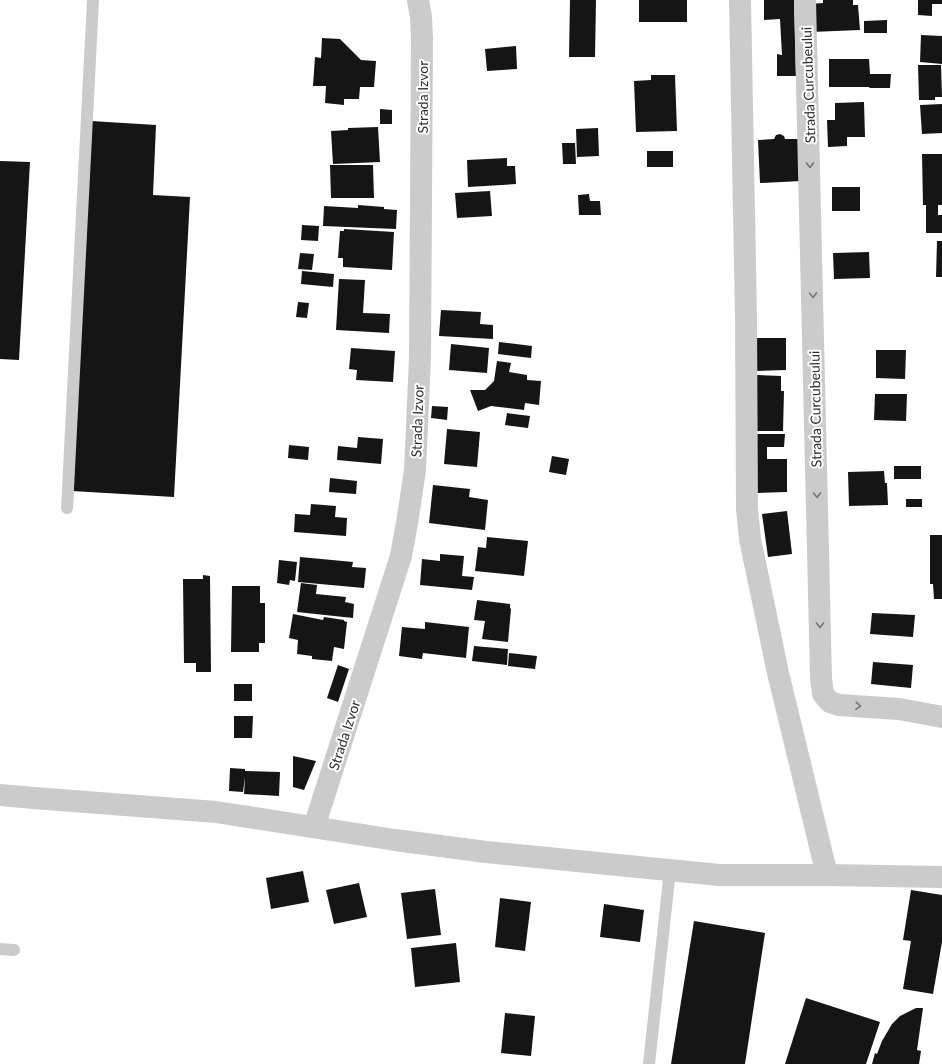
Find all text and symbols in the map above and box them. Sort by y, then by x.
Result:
street label: Strada Curcubeului [797,26,819,144]
street label: Strada Izvor [414,61,431,133]
one-way arrow [806,162,814,168]
one-way arrow [809,292,817,298]
street label: Strada Curcubeului [805,351,825,467]
street label: Strada Izvor [407,384,427,458]
one-way arrow [813,492,821,498]
one-way arrow [816,622,824,628]
street label: Strada Izvor [325,698,363,772]
one-way arrow [855,702,861,711]

